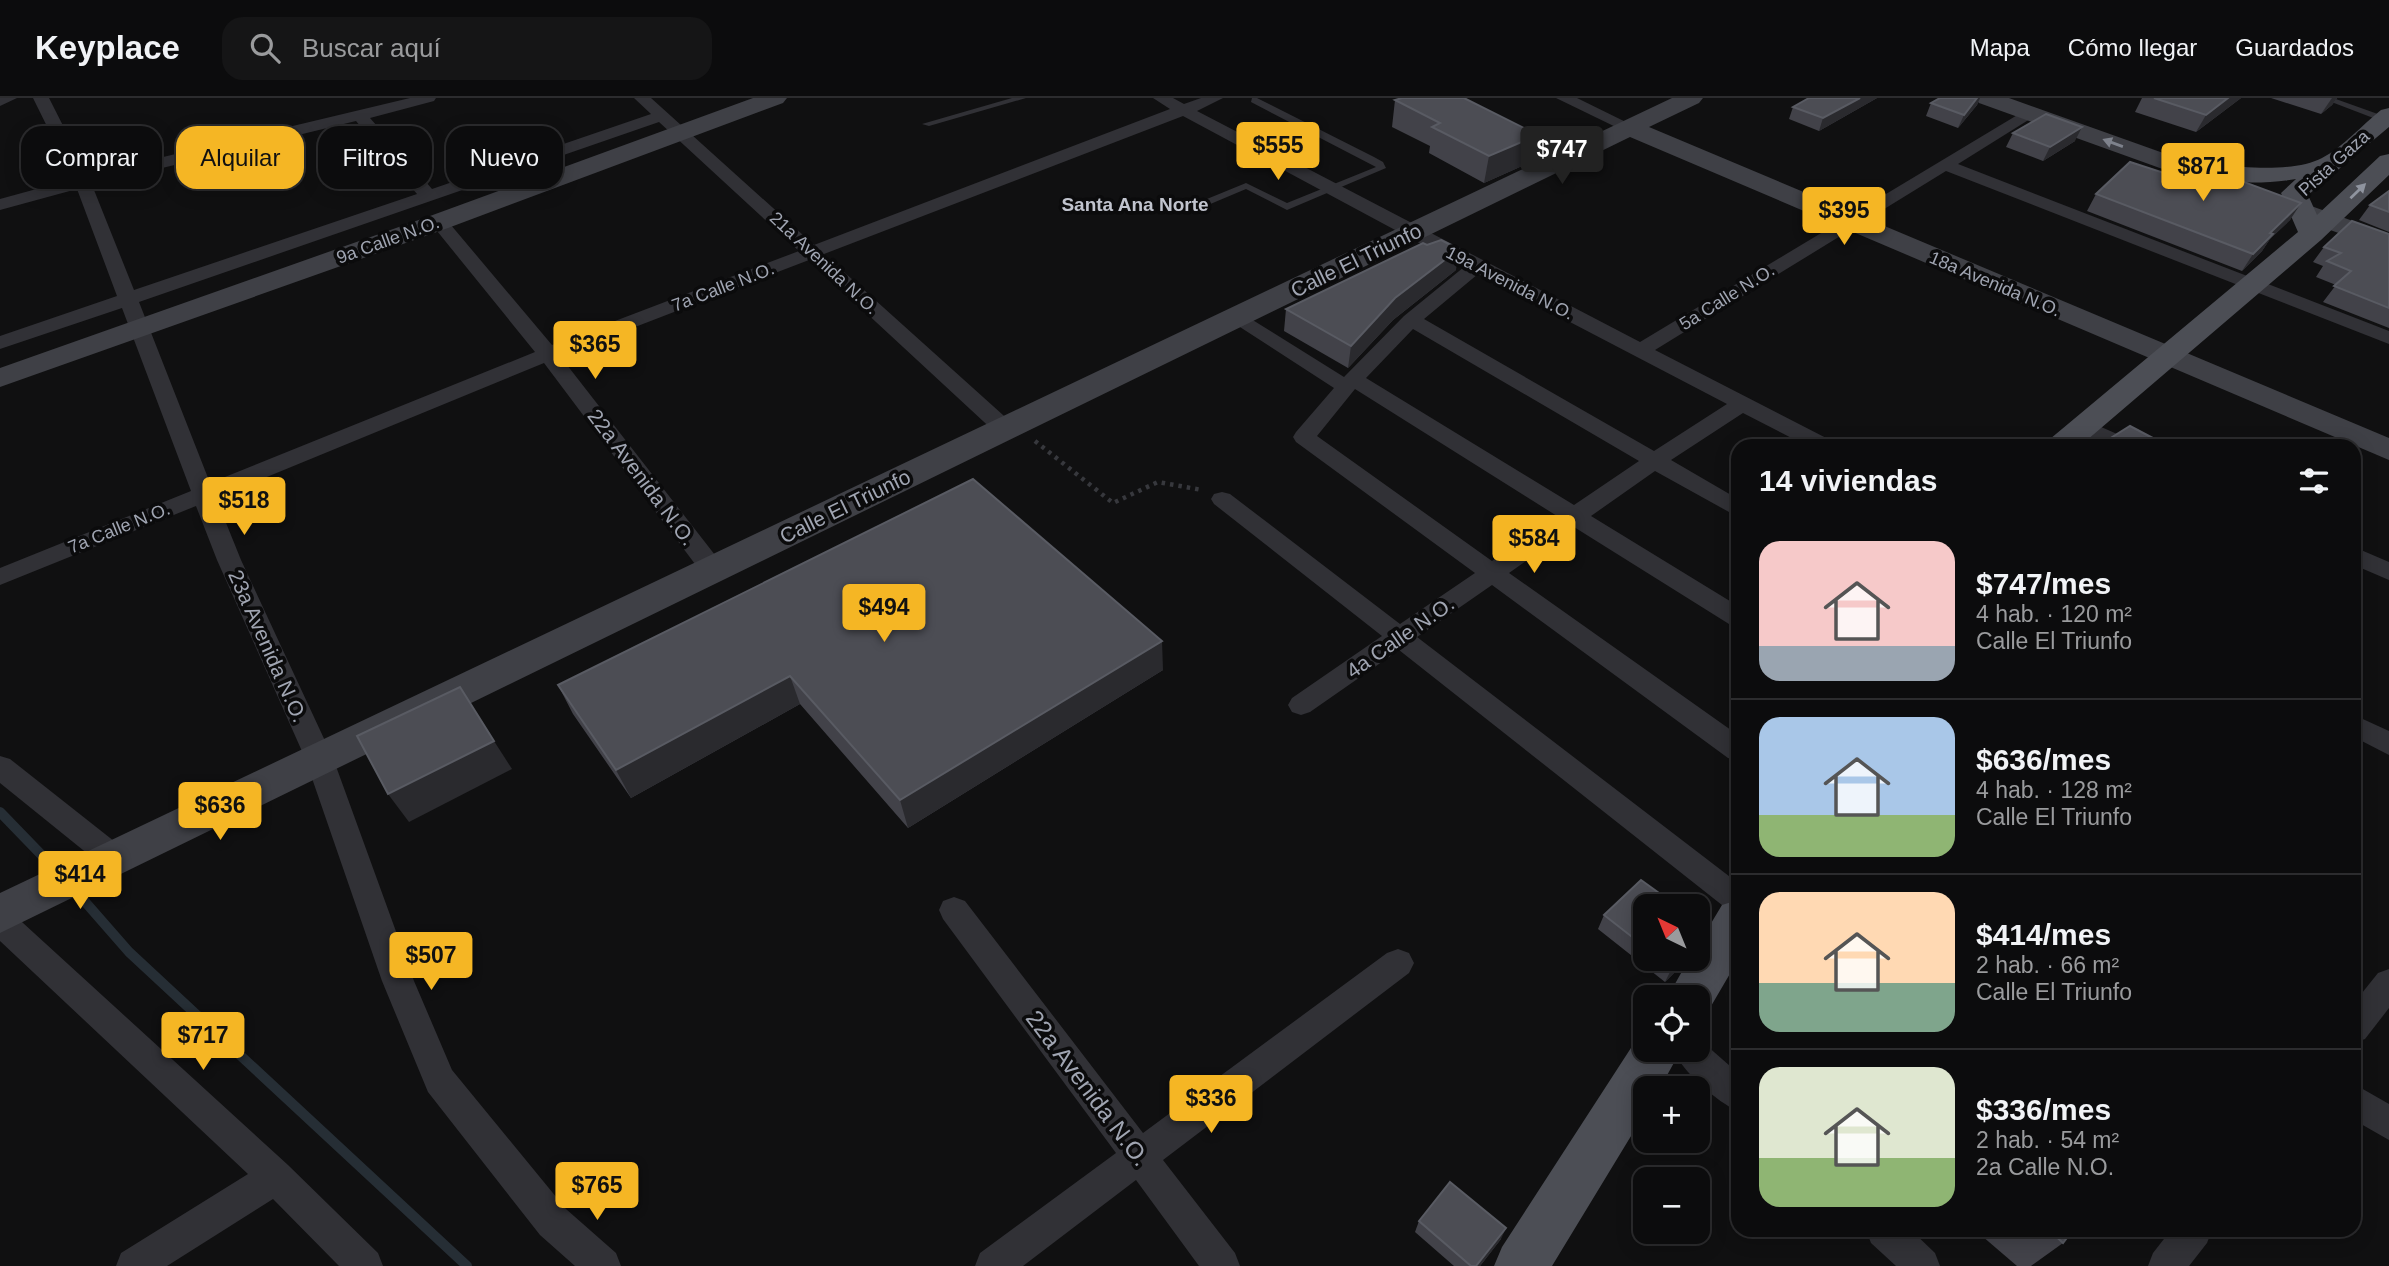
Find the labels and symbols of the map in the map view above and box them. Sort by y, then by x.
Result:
pin: $555 [1237,122,1319,182]
street label: Pista Gaza [2295,125,2374,200]
pin: $747 [1521,126,1603,186]
one-way arrow [2102,137,2123,148]
pin: $871 [2162,144,2244,203]
one-way arrow [2349,183,2366,199]
pin: $395 [1803,188,1885,247]
district label: Santa Ana Norte [1061,194,1209,215]
street label: 21a Avenida N.O. [766,208,882,318]
street label: 9a Calle N.O. [334,212,442,268]
street label: Calle El Triunfo [1287,218,1425,302]
street label: 19a Avenida N.O. [1443,242,1577,324]
street label: 18a Avenida N.O. [1926,247,2064,321]
street label: 7a Calle N.O. [669,258,777,316]
street label: 5a Calle N.O. [1676,260,1778,334]
pin: $365 [554,322,636,381]
street label: 22a Avenida N.O. [583,404,701,550]
street label: Calle El Triunfo [776,464,914,548]
pin: $518 [203,478,285,537]
street label: 7a Calle N.O. [65,498,173,558]
pin: $584 [1493,516,1575,575]
street label: 23a Avenida N.O. [224,566,312,726]
pin: $494 [843,584,925,644]
street label: 4a Calle N.O. [1342,591,1458,683]
pin: $636 [179,782,261,842]
pin: $414 [39,852,121,911]
north arrow [1633,894,1710,971]
pin: $507 [390,932,472,992]
street label: 22a Avenida N.O. [1021,1005,1155,1171]
pin: $717 [162,1012,244,1072]
pin: $336 [1170,1076,1252,1135]
pin: $765 [556,1162,638,1222]

